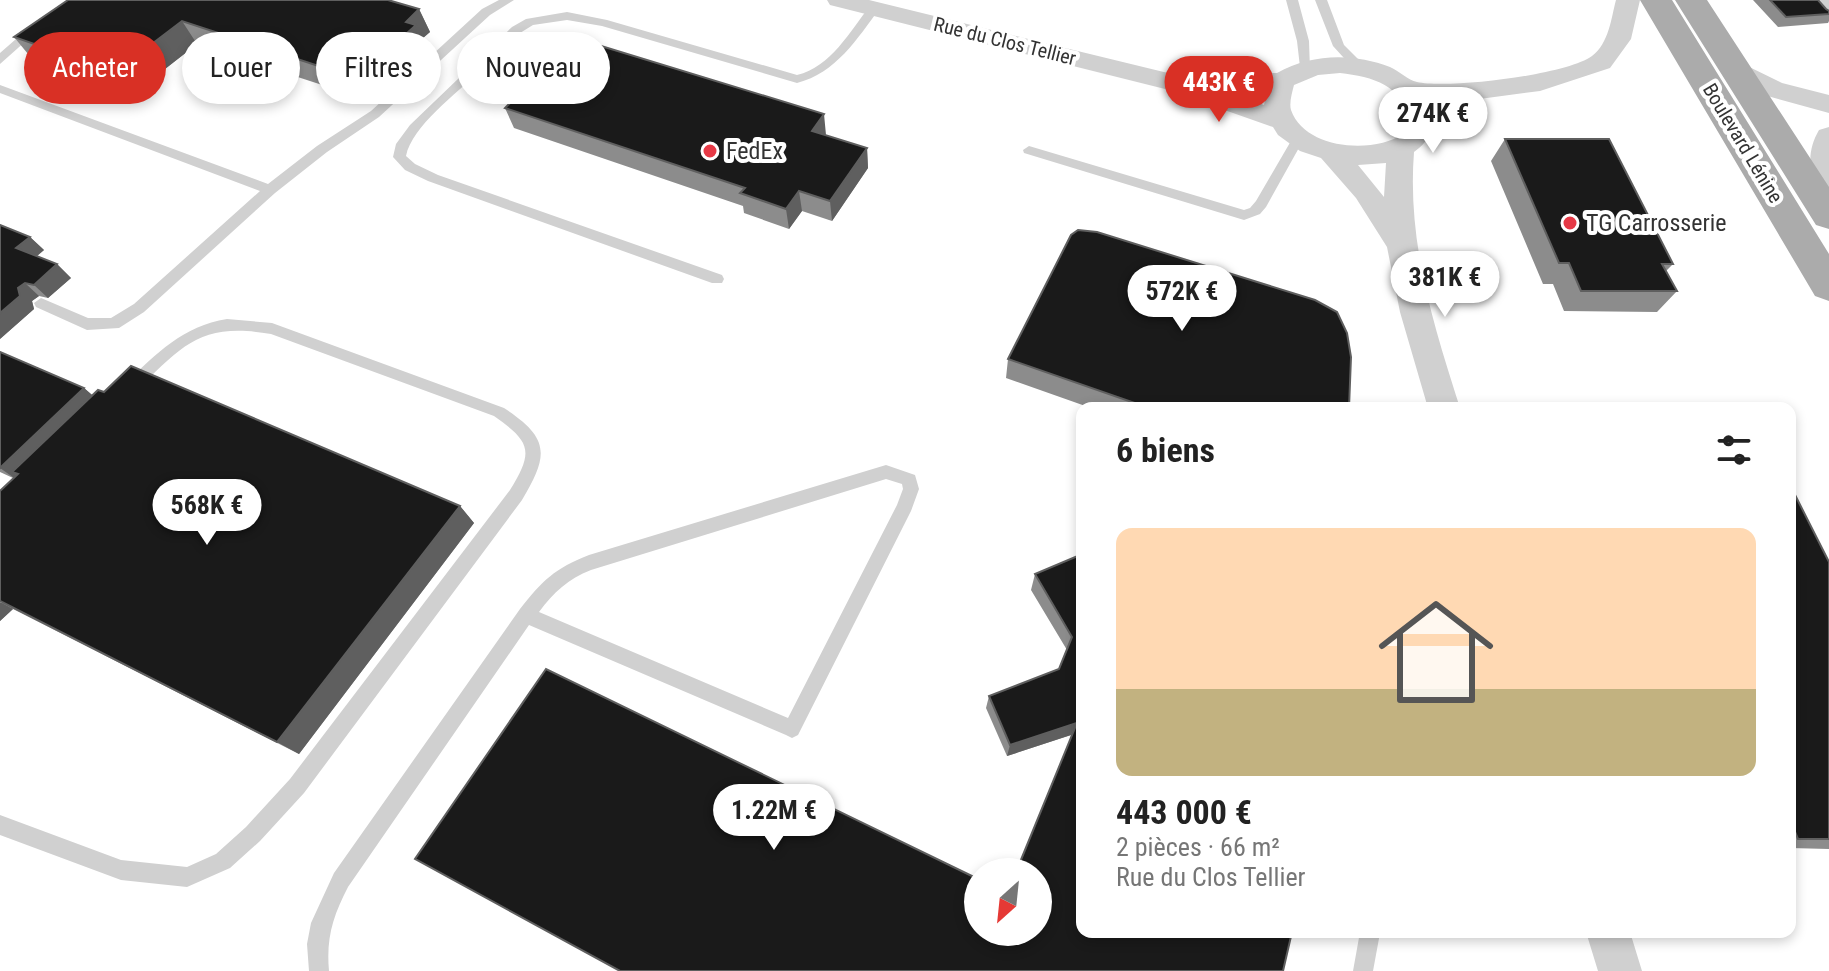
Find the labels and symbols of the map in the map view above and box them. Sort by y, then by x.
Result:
street label: Rue du Clos Tellier [931,12,1079,70]
pin: 443K € [1154,56,1284,124]
street label: Boulevard Lénine [1698,79,1788,207]
pin: 274K € [1368,87,1498,155]
place label: FedEx [726,137,783,165]
marker: FedEx [701,142,719,160]
place label: TG Carrosserie [1586,209,1727,237]
marker: TG Carrosserie [1561,214,1579,232]
pin: 381K € [1380,251,1510,319]
pin: 572K € [1117,265,1247,333]
pin: 568K € [142,479,272,547]
pin: 1.22M € [700,784,848,852]
north arrow [964,858,1052,946]

